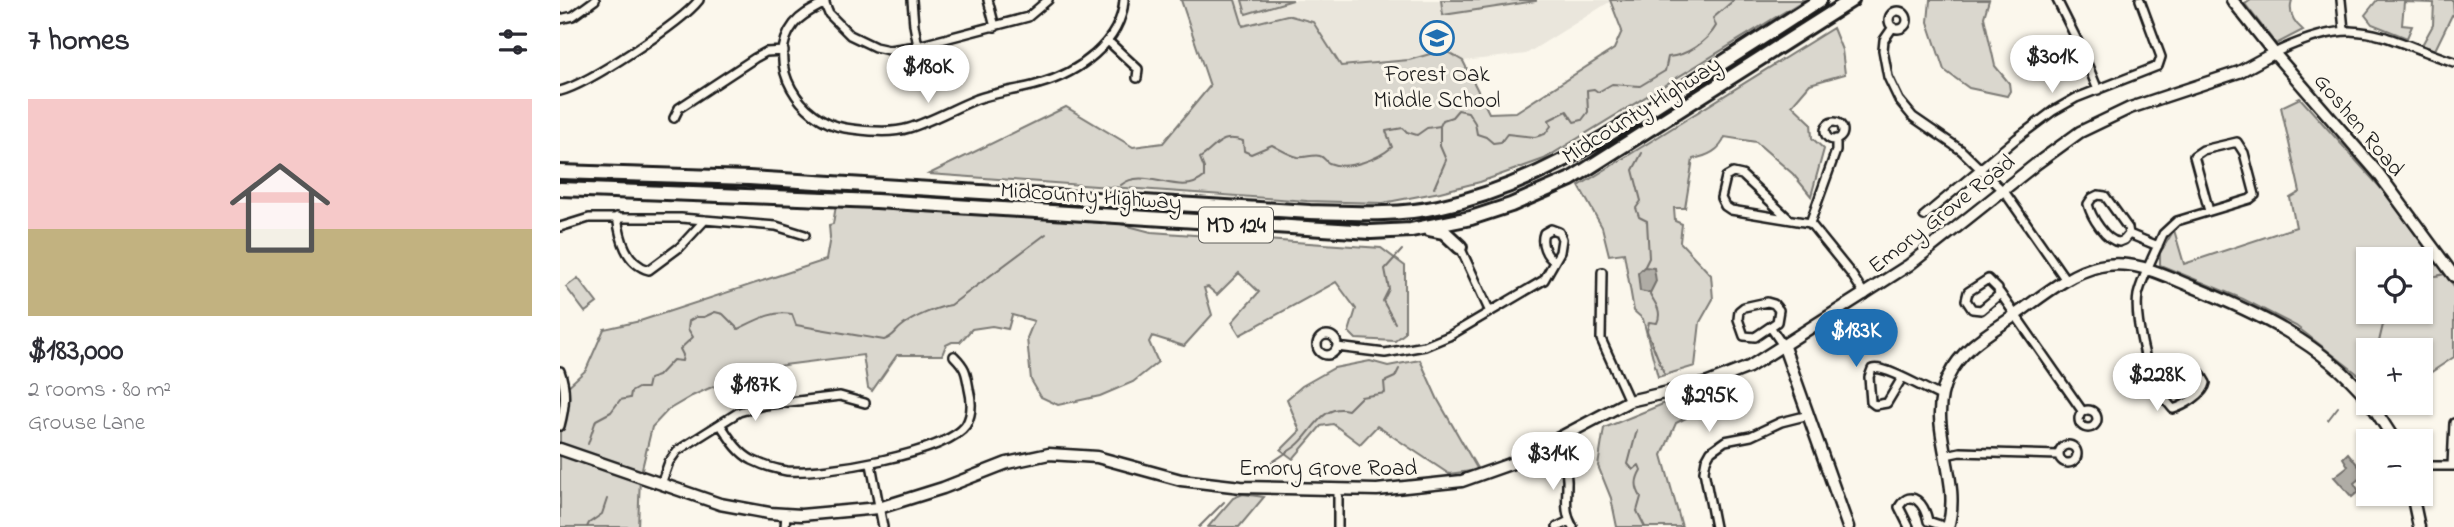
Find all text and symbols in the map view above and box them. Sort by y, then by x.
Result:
school or university icon: Forest Oak Middle School [1418,19,1456,57]
text: 7 homes [28,20,130,64]
icon: filters [494,23,532,61]
pin: $301K [2003,36,2101,95]
text: $301K [2026,41,2078,74]
pin: $180K [879,46,977,105]
street label: Midcounty Highway [1556,49,1729,175]
text: $180K [903,51,953,84]
place label: Forest Oak Middle School [1374,59,1500,118]
street label: Goshen Road [2305,67,2411,185]
icon: home [217,145,343,271]
street label: Emory Grove Road [1862,147,2024,285]
street label: Midcounty Highway [999,175,1183,222]
road number: MD 124 [1199,208,1273,243]
map controls [2356,247,2433,506]
button: locate [2356,247,2433,324]
pin: $183K [1807,310,1905,369]
text: $183K [1831,315,1881,348]
text: $183,000 [28,330,123,374]
button: + [2356,338,2433,415]
pin: $228K [2108,354,2206,413]
text: $228K [2129,359,2185,392]
pin: $187K [706,364,804,423]
text: $187K [730,369,780,402]
text: 2 rooms · 80 m² [28,374,171,407]
pin: $295K [1660,374,1758,434]
text: $295K [1681,380,1737,413]
text: Grouse Lane [28,407,145,440]
button: − [2356,429,2433,506]
pin: $314K [1504,433,1602,492]
text: $314K [1527,438,1579,471]
street label: Emory Grove Road [1239,453,1417,488]

